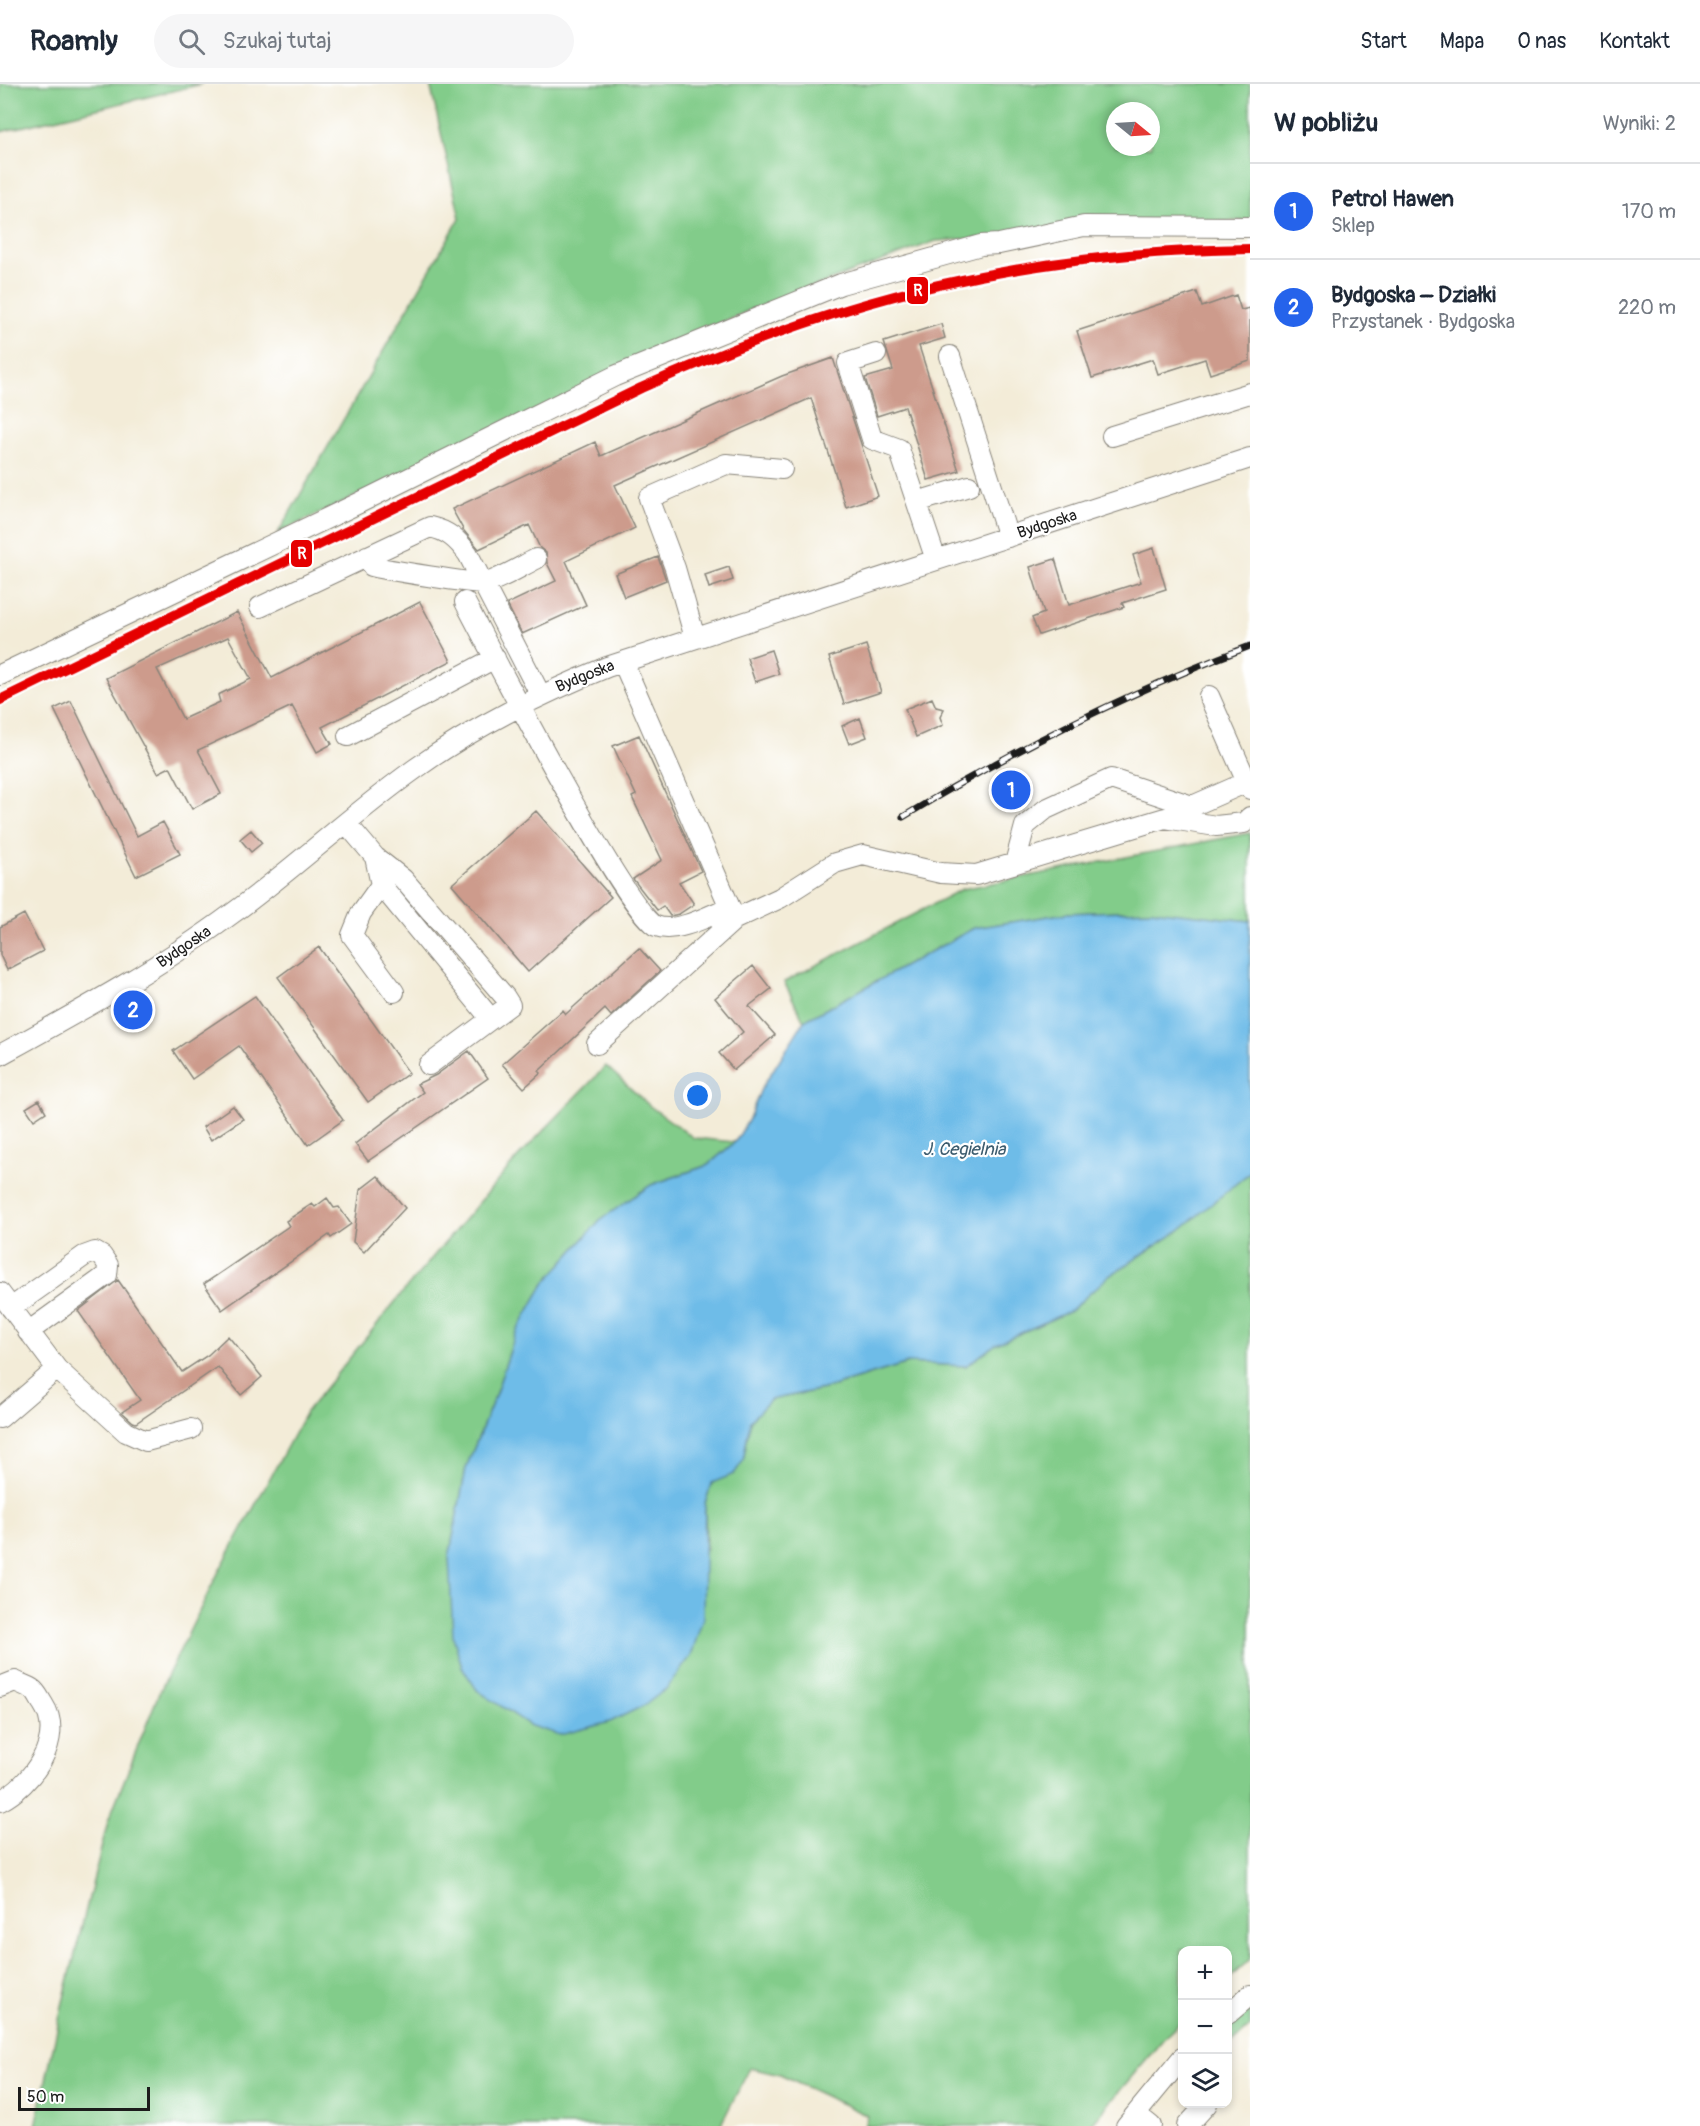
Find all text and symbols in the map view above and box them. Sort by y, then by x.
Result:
search box [154,14,574,68]
text: Roamly [30,24,118,59]
icon: search [175,25,208,58]
text: Szukaj tutaj [223,27,331,55]
text: Start [1360,28,1407,55]
text: Mapa [1440,28,1484,55]
text: O nas [1517,28,1566,55]
text: Kontakt [1599,28,1670,55]
north arrow [1106,102,1160,156]
text: W pobliżu [1274,107,1378,139]
text: Wyniki: 2 [1603,111,1676,136]
text: Petrol Hawen [1331,185,1454,213]
text: 1 [1290,199,1297,224]
text: 170 m [1622,199,1676,224]
text: Sklep [1331,213,1375,238]
line badge: R [906,276,929,305]
text: R [913,281,923,301]
text: Bydgoska – Działki [1331,281,1496,309]
text: 2 [1288,295,1299,320]
text: 220 m [1618,295,1676,320]
text: Przystanek · Bydgoska [1331,309,1515,334]
street label: Bydgoska [1015,505,1079,543]
line badge: R [290,539,313,568]
text: R [297,544,307,564]
street label: Bydgoska [553,655,617,697]
pin: 1 [992,768,1030,812]
street label: Bydgoska [153,922,215,972]
pin: 2 [114,988,152,1032]
your location [683,1081,712,1110]
water label: J. Cegielnia [923,1138,1007,1161]
map controls [1178,1946,1232,2108]
button: + [1178,1946,1232,2000]
button: − [1178,2000,1232,2054]
button: layers [1178,2054,1232,2108]
scale bar [18,2084,150,2112]
text: 50 m [27,2087,64,2107]

